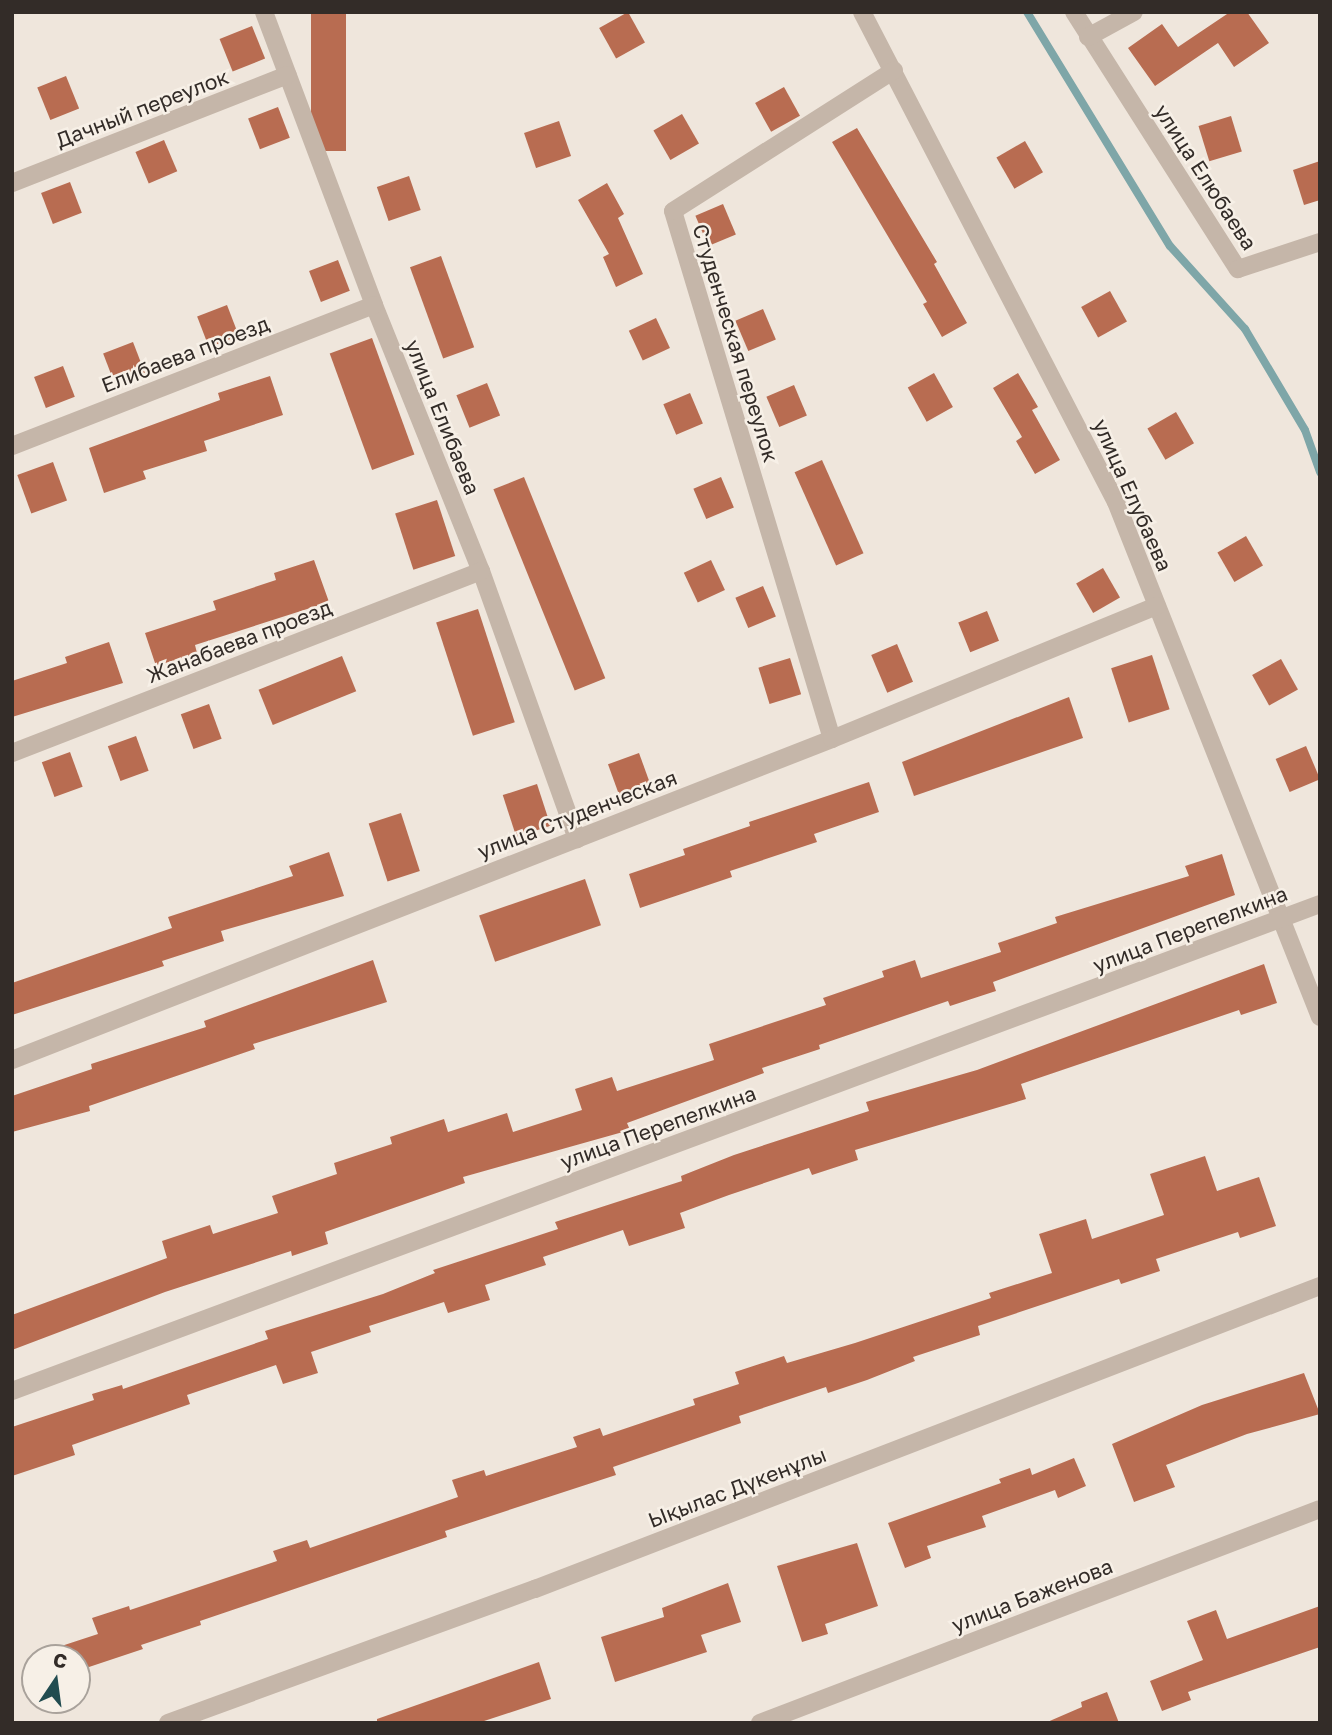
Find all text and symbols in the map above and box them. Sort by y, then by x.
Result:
street label: Дачный переулок [52,63,232,153]
street label: улица Елюбаева [1150,99,1262,255]
street label: Студенческая переулок [688,221,784,465]
street label: Елибаева проезд [98,310,272,398]
street label: улица Елибаева [400,336,486,498]
street label: улица Елубаева [1088,415,1178,575]
street label: Жанабаева проезд [143,594,335,688]
street label: улица Студенческая [474,764,680,864]
street label: улица Перепелкина [1089,880,1291,978]
street label: улица Перепелкина [557,1080,759,1174]
street label: Ықылас Дүкенұлы [644,1441,830,1533]
street label: улица Баженова [948,1553,1116,1637]
north arrow [21,1644,91,1714]
text: С [51,1647,70,1673]

